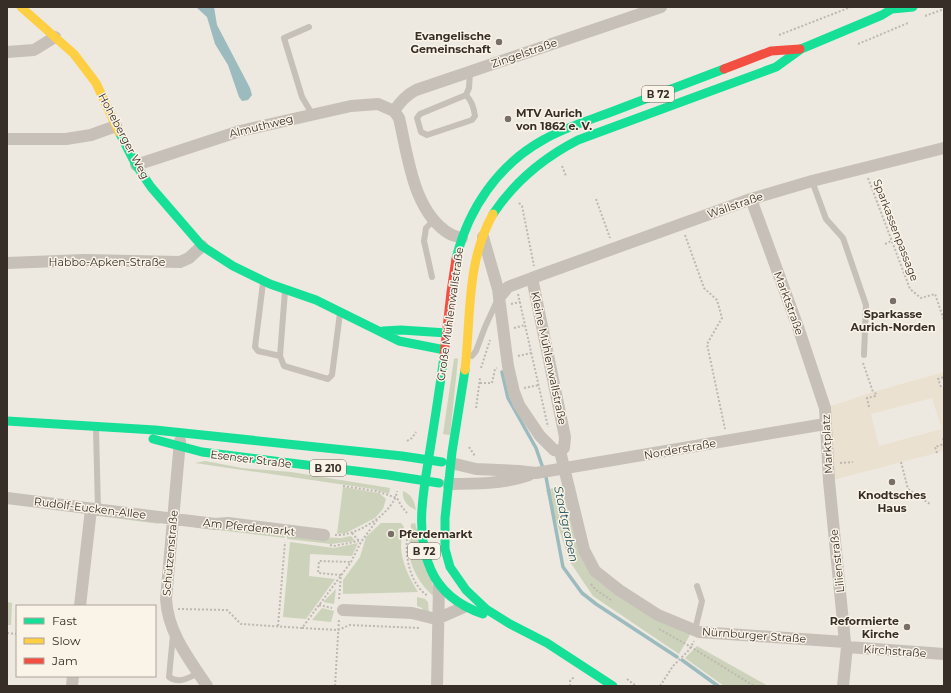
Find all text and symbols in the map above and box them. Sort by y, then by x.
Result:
place label: Evangelische Gemeinschaft [410,29,491,56]
street label: Zingelstraße [489,35,559,71]
marker: Evangelische Gemeinschaft [494,37,504,47]
road number: B 72 [642,86,674,102]
street label: Hoheberger Weg [95,91,153,181]
place label: MTV Aurich von 1862 e. V. [515,106,592,133]
street label: Almuthweg [228,111,294,141]
marker: MTV Aurich von 1862 e. V. [503,114,513,124]
street label: Sparkassenpassage [870,177,922,283]
street label: Wallstraße [705,189,765,221]
street label: Große Mühlenwallstraße [434,246,466,382]
street label: Habbo-Apken-Straße [49,255,166,269]
street label: Marktstraße [771,269,807,337]
street label: Kleine Mühlenwallstraße [528,290,570,426]
marker: Sparkasse Aurich-Norden [888,296,898,306]
place label: Sparkasse Aurich-Norden [849,307,936,334]
street label: Marktplatz [818,414,836,474]
street label: Norderstraße [643,436,717,462]
street label: Esenser Straße [210,447,293,471]
road number: B 210 [310,460,346,476]
marker: Knodtsches Haus [887,477,897,487]
water label: Stadtgraben [551,484,582,563]
place label: Knodtsches Haus [858,488,926,515]
street label: Rudolf-Eucken-Allee [33,494,147,522]
street label: Schützenstraße [159,509,181,596]
street label: Am Pferdemarkt [202,515,296,539]
place label: Pferdemarkt [399,527,473,541]
street label: Lilienstraße [827,528,847,593]
marker: Pferdemarkt [386,529,396,539]
road number: B 72 [408,543,440,559]
legend [16,605,156,677]
text: Fast [52,613,77,628]
place label: Reformierte Kirche [830,614,899,641]
marker: Reformierte Kirche [902,622,912,632]
street label: Nürnburger Straße [701,624,807,646]
text: Slow [52,633,81,648]
street label: Kirchstraße [863,642,927,660]
text: Jam [51,653,78,668]

